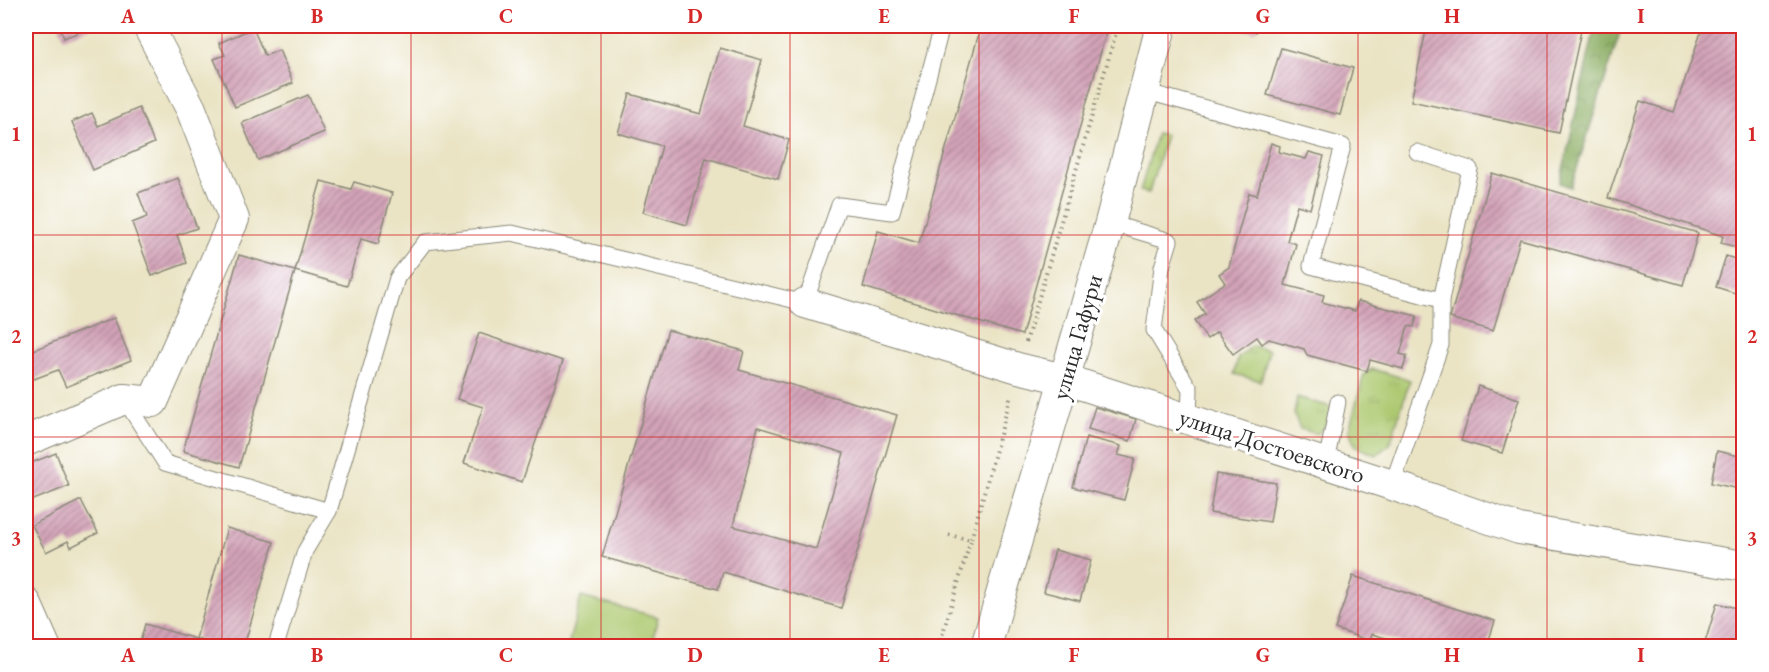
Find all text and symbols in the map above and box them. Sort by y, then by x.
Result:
text: A [120,3,136,29]
text: B [311,3,323,29]
text: C [499,3,513,29]
text: D [687,3,703,29]
text: E [878,3,890,29]
text: F [1069,3,1080,29]
text: G [1256,3,1270,29]
text: H [1444,3,1460,29]
text: I [1637,3,1645,29]
text: 1 [11,121,21,147]
text: 1 [1747,121,1757,147]
street label: улица Гафури [1044,270,1109,403]
text: 2 [11,323,22,349]
text: 2 [1747,323,1758,349]
street label: улица Достоевского [1175,401,1369,490]
text: 3 [11,525,21,551]
text: 3 [1747,525,1757,551]
text: A [120,642,136,668]
text: B [311,642,323,668]
text: C [499,642,513,668]
text: D [687,642,703,668]
text: E [878,642,890,668]
text: F [1069,642,1080,668]
text: G [1256,642,1270,668]
text: H [1444,642,1460,668]
text: I [1637,642,1645,668]

